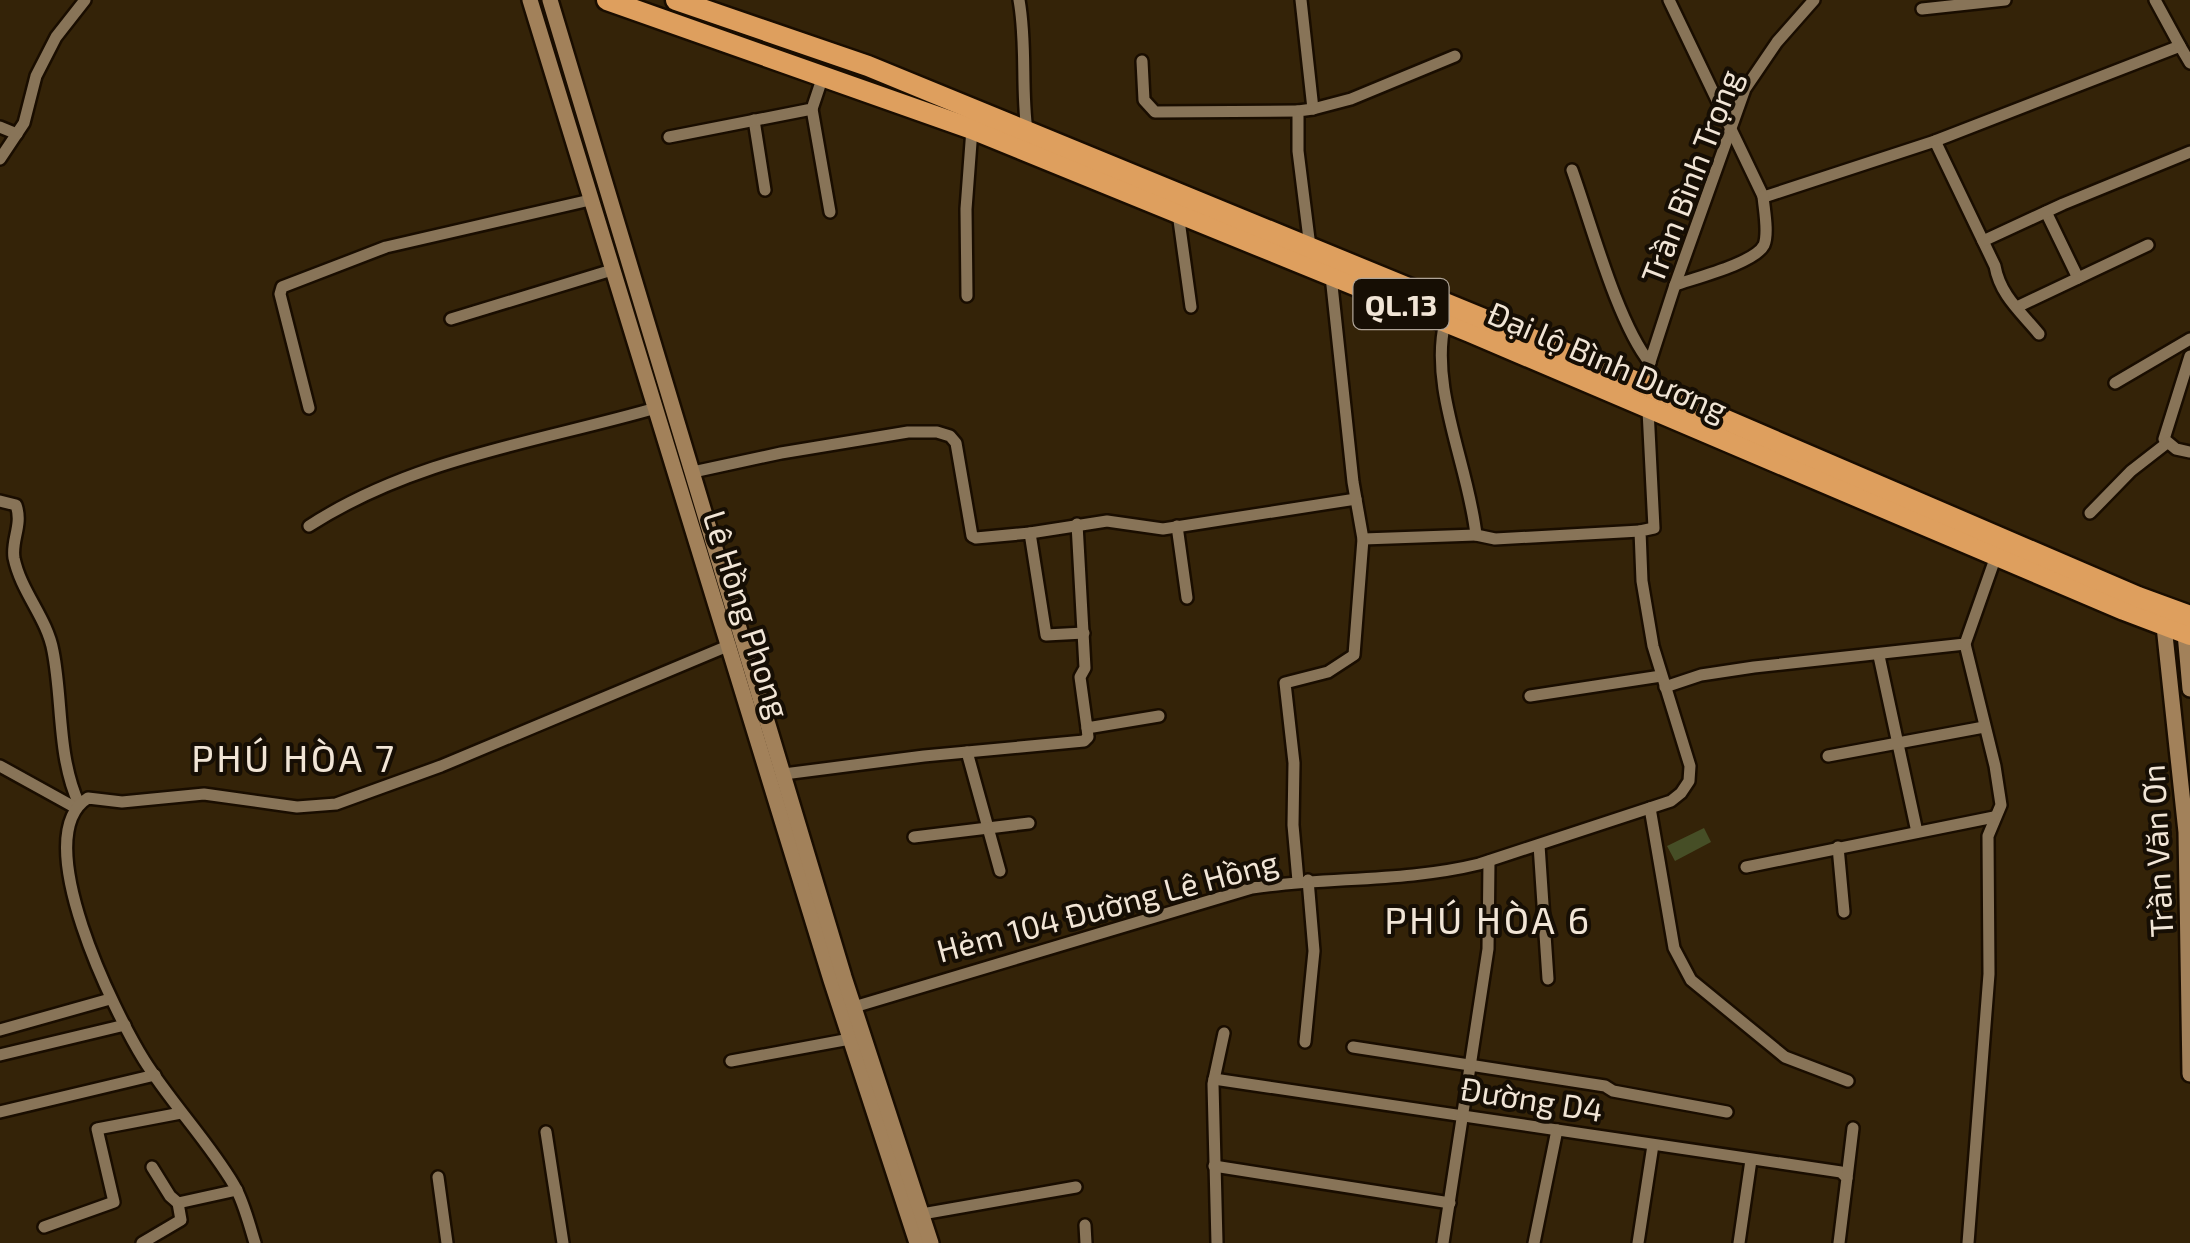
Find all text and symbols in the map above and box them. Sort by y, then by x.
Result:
street label: Trần Bình Trọng [1632,64,1748,288]
road number: QL.13 [1354,279,1448,329]
street label: Đại lộ Bình Dương [1483,292,1734,428]
street label: Lê Hồng Phong [697,505,799,723]
district label: PHÚ HÒA 7 [191,734,397,780]
street label: Trần Văn Ơn [2133,764,2179,938]
street label: Hẻm 104 Đường Lê Hồng [932,841,1282,969]
district label: PHÚ HÒA 6 [1384,896,1592,942]
street label: Đường D4 [1458,1068,1606,1128]

